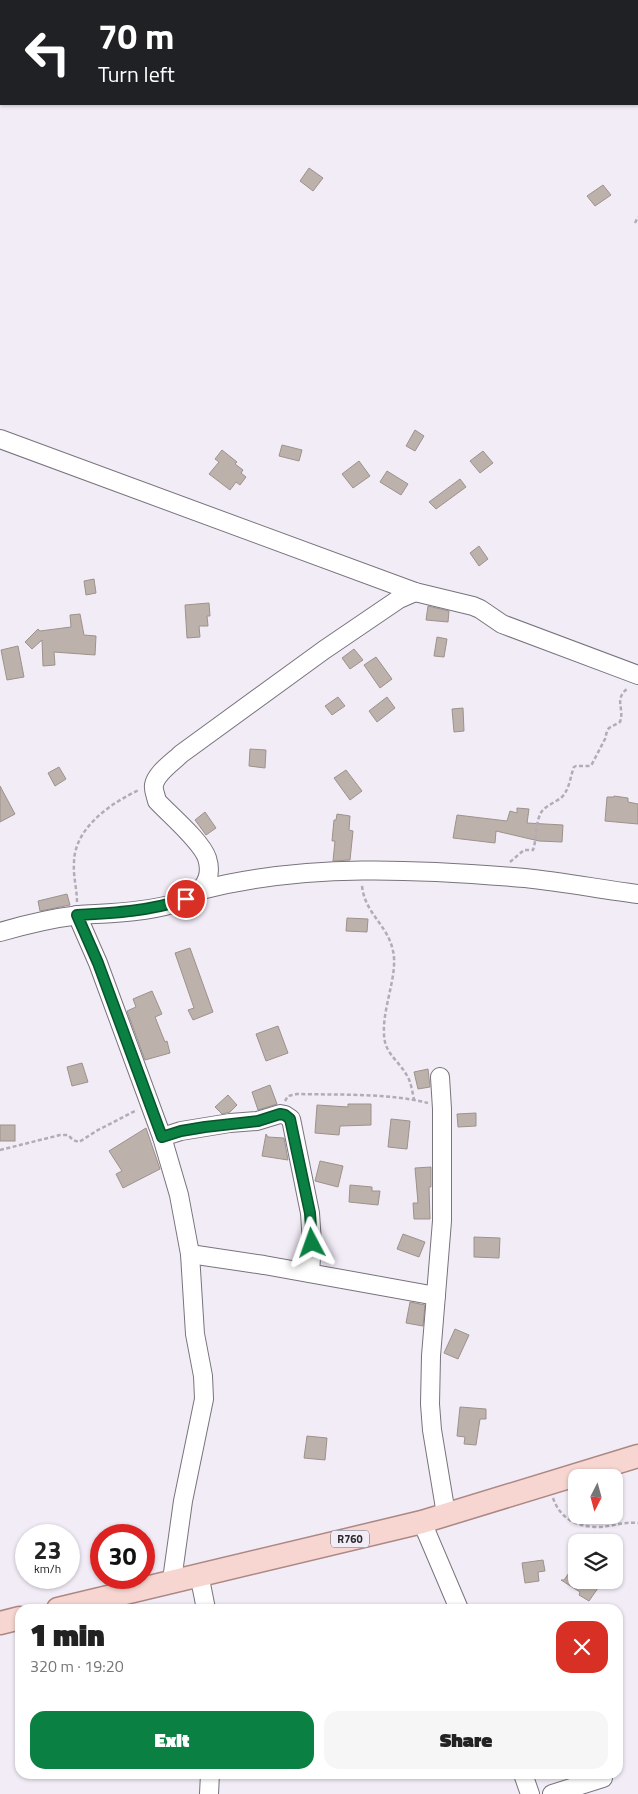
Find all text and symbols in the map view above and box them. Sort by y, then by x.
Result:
text: 70 m [98,9,174,63]
icon: left [15,20,80,85]
text: Turn left [98,57,175,91]
pin [165,878,207,920]
icon: arrive [172,885,200,913]
position arrow [285,1216,337,1268]
north arrow [568,1469,622,1524]
map controls [568,1469,623,1589]
speed limit sign: 30 [90,1524,155,1589]
road number: R760 [331,1530,369,1548]
text: 23 [33,1531,62,1569]
button: layers [568,1534,623,1589]
text: km/h [34,1559,61,1578]
text: 1 min [30,1612,105,1658]
button: close [556,1621,608,1673]
text: 320 m · 19:20 [30,1654,124,1678]
button: Exit [30,1711,314,1769]
button: Share [324,1711,608,1769]

